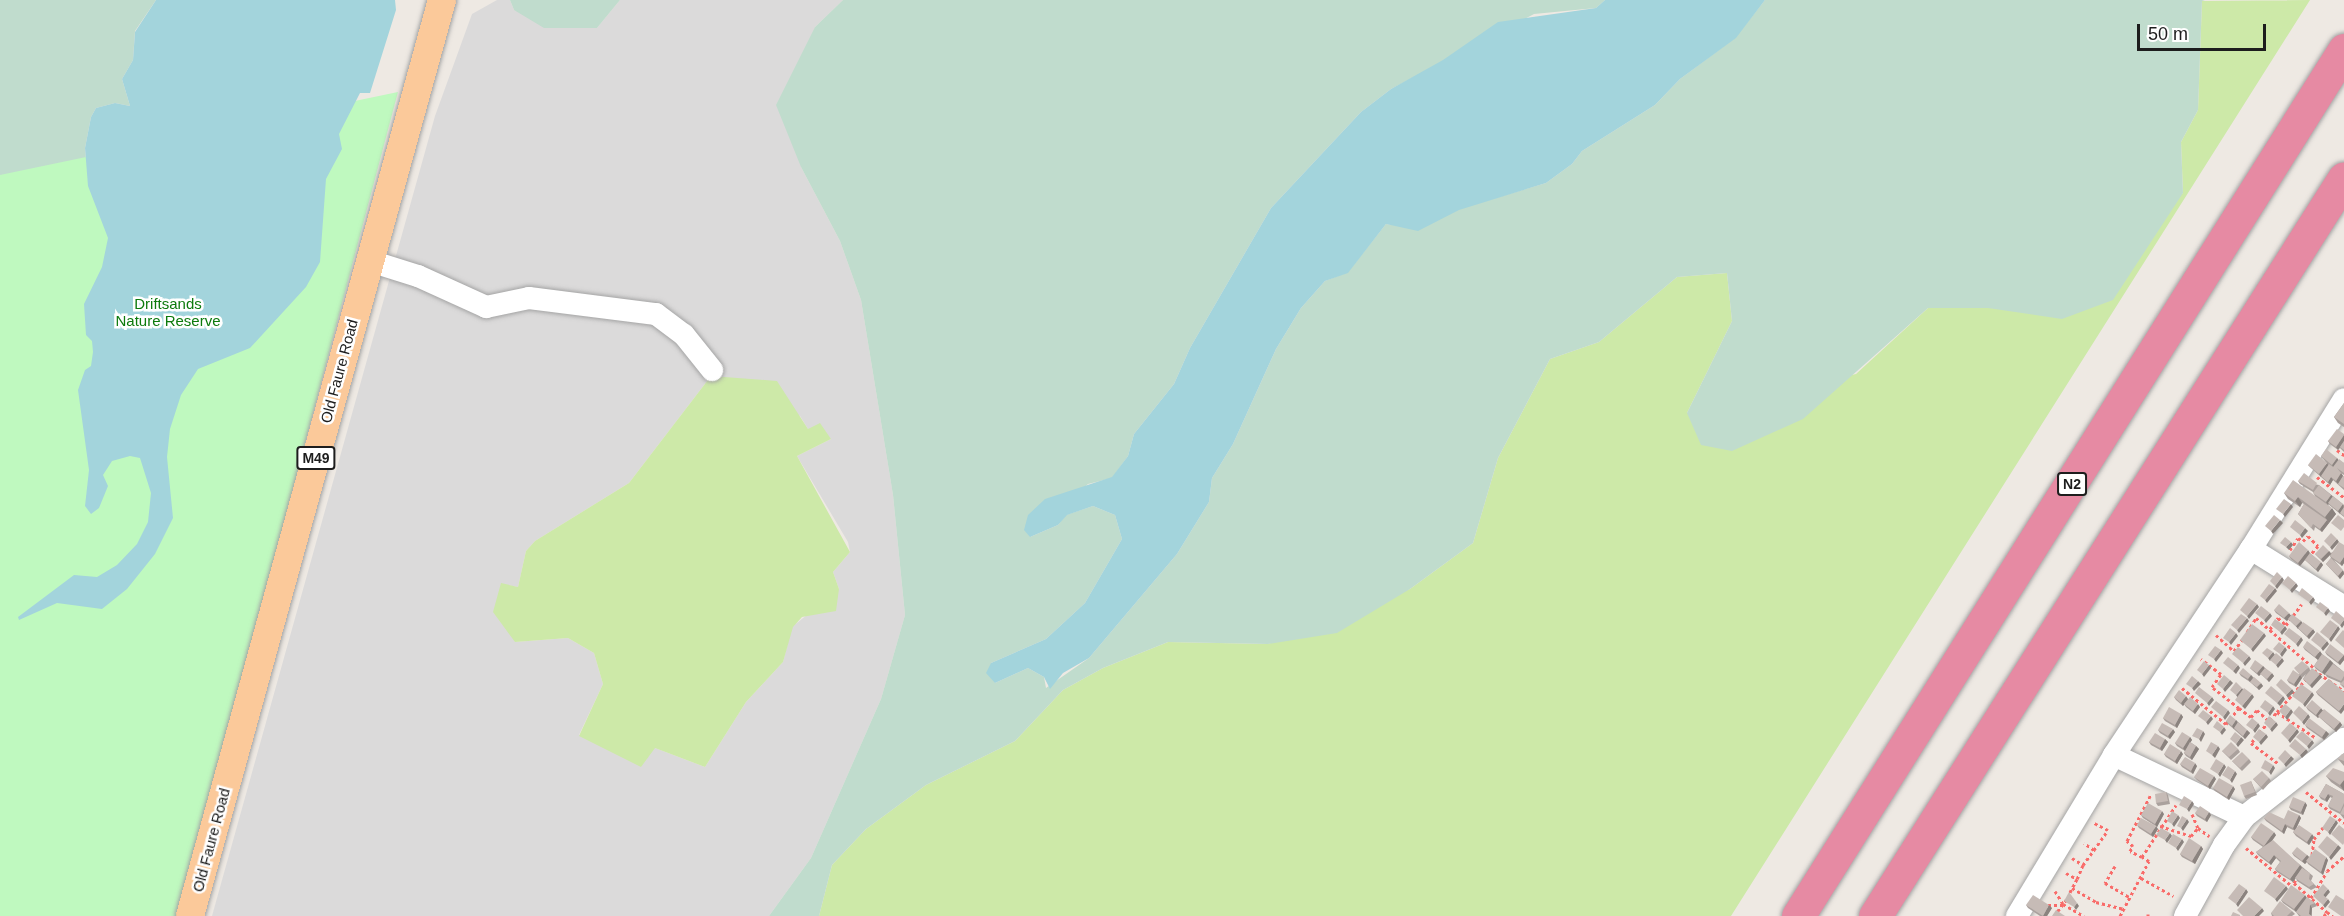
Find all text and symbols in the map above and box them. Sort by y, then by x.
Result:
scale bar [2140,12,2269,50]
text: 50 m [2148,24,2188,44]
park label: Driftsands Nature Reserve [115,294,221,329]
street label: Old Faure Road [316,317,362,425]
road number: M49 [295,447,337,469]
road number: N2 [2057,473,2087,495]
street label: Old Faure Road [188,786,234,894]

